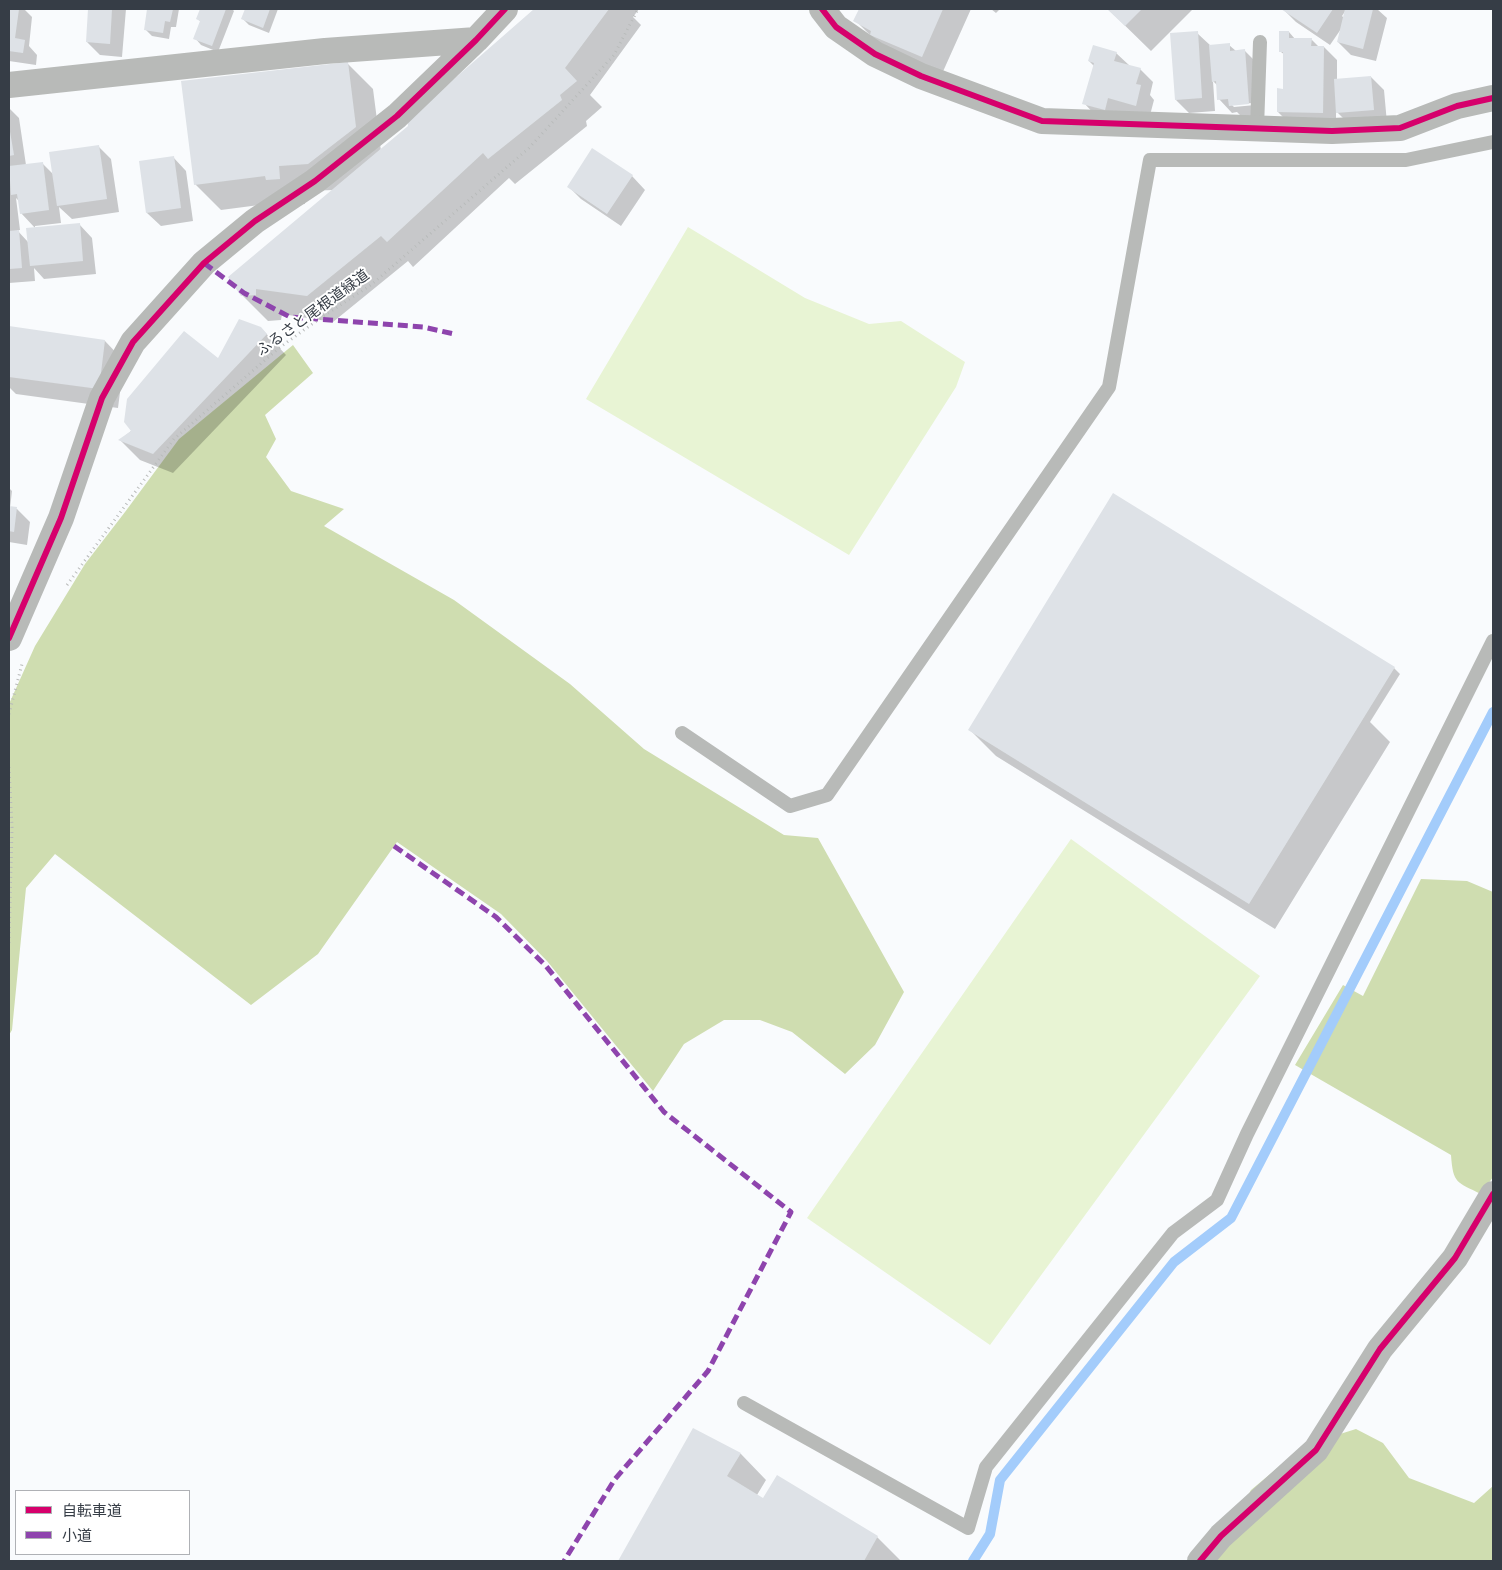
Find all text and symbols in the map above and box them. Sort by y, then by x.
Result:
street label: ふるさと尾根道緑道 [253,266,373,360]
legend [15,1490,190,1555]
text: 自転車道 [62,1502,122,1520]
text: 小道 [62,1527,92,1545]

